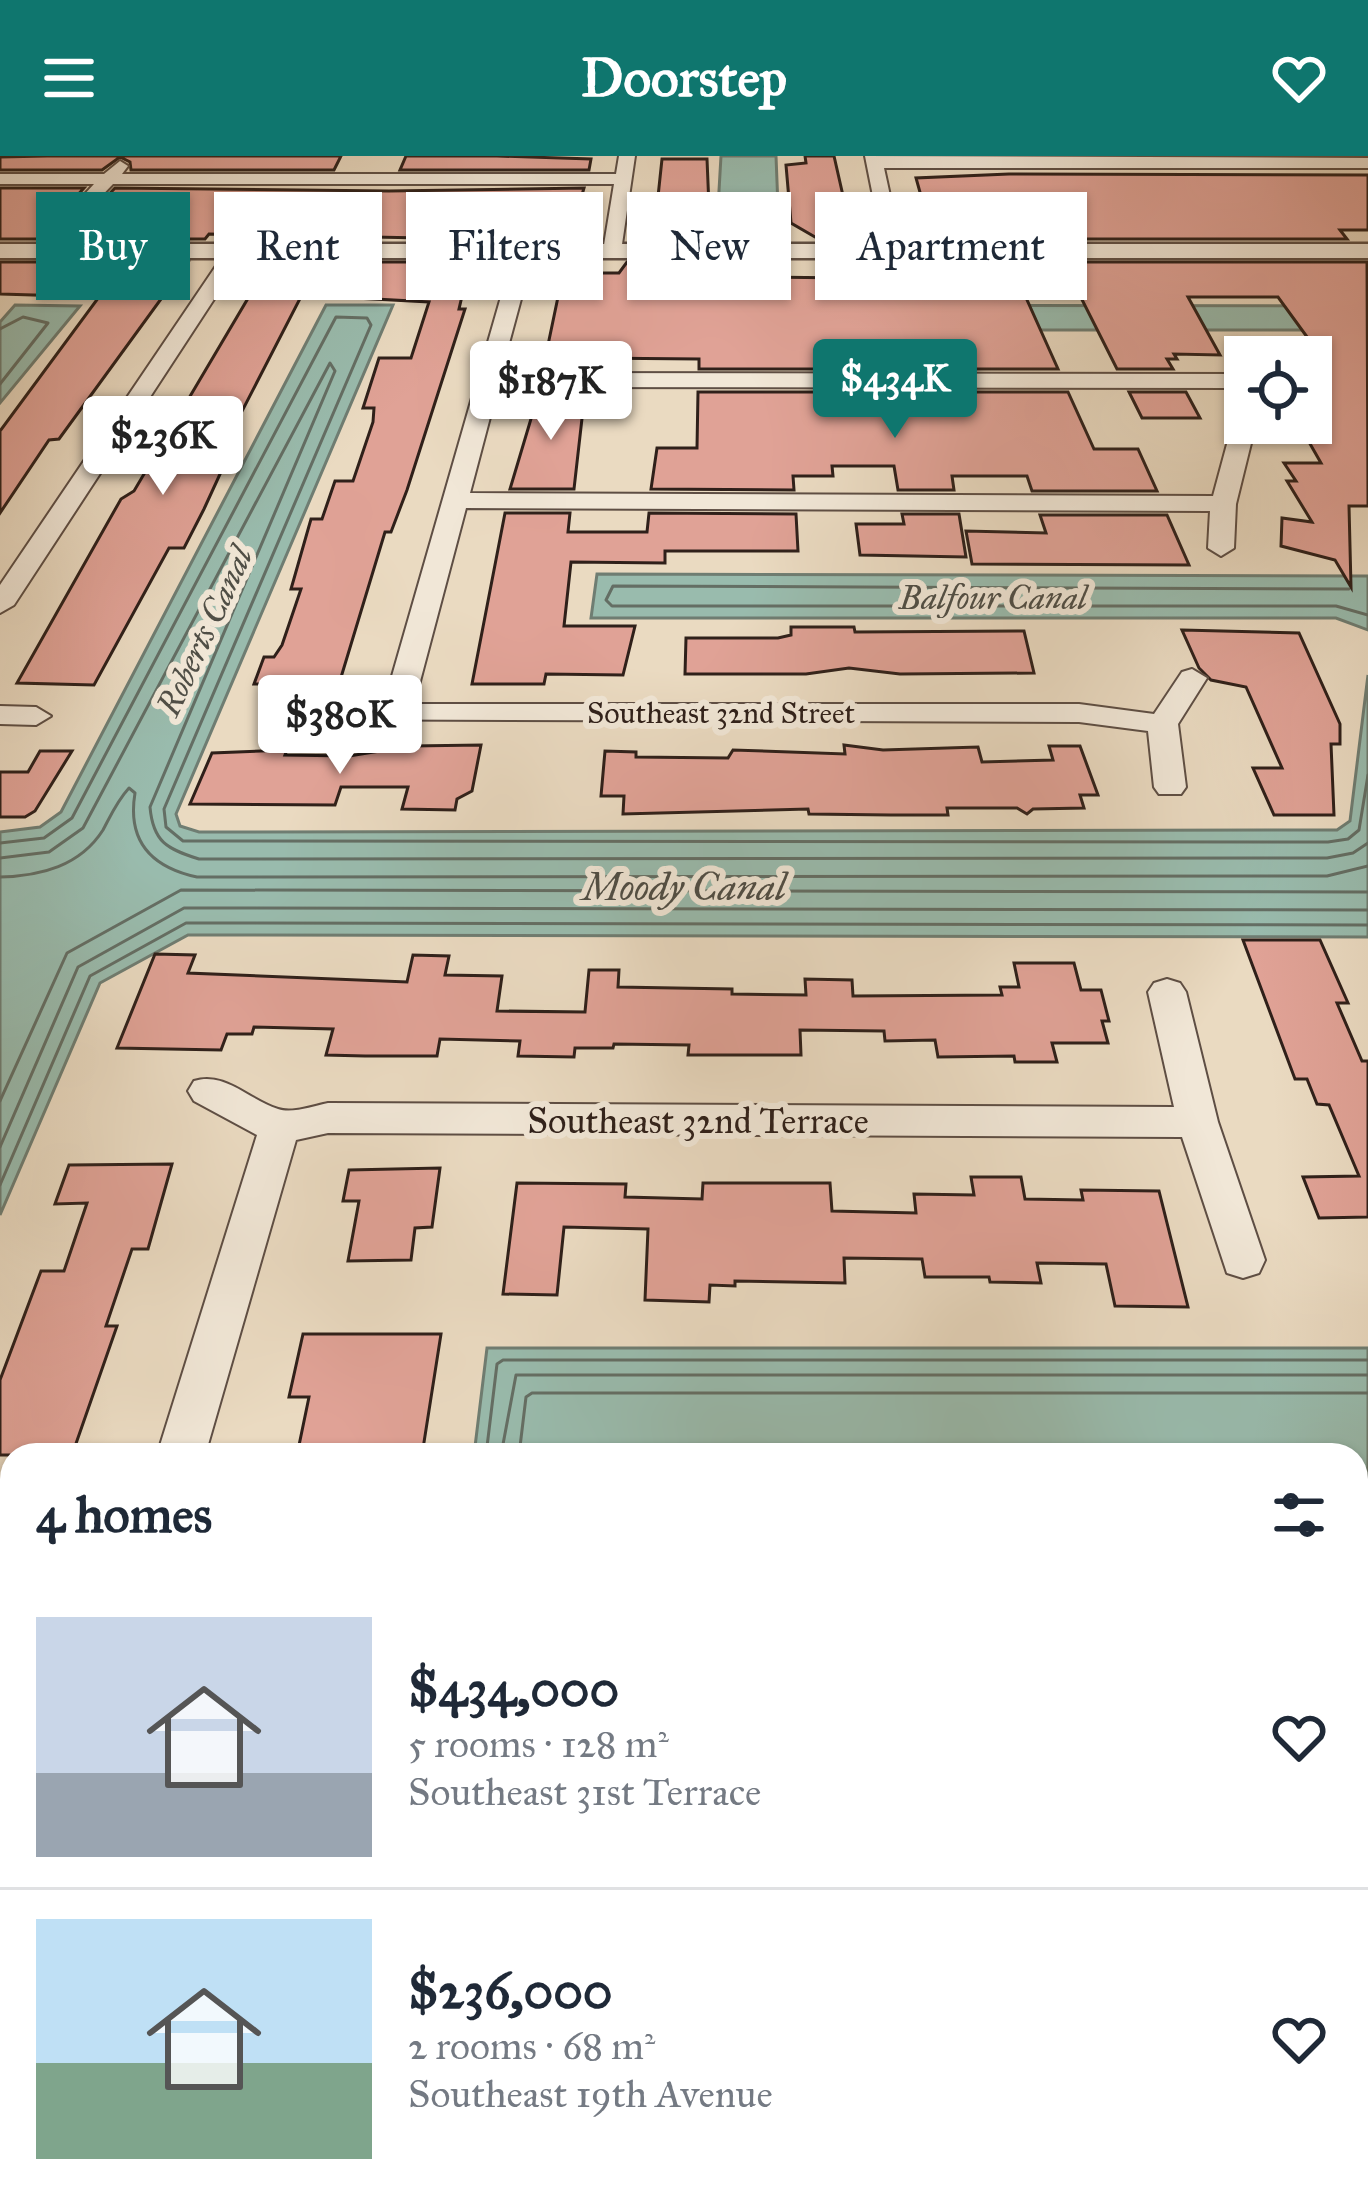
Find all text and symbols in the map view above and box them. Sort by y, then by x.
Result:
icon: menu [36,45,102,111]
text: Doorstep [581,45,787,111]
icon: heart [1266,45,1332,111]
chip: Buy [36,192,190,300]
chip: Rent [214,192,382,300]
chip: Filters [406,192,603,300]
chip: New [627,192,791,300]
chip: Apartment [815,192,1087,300]
map controls [1224,336,1332,444]
button: locate [1224,336,1332,444]
pin: $434K [811,339,979,441]
pin: $187K [467,341,635,443]
text: $434K [840,354,950,402]
text: $187K [497,356,605,404]
pin: $236K [79,396,247,498]
text: $236K [110,411,216,459]
water label: Roberts Canal [148,538,263,723]
water label: Balfour Canal [897,578,1090,618]
pin: $380K [256,675,424,777]
text: $380K [285,690,395,738]
street label: Southeast 32nd Street [587,695,855,731]
water label: Moody Canal [578,863,789,911]
street label: Southeast 32nd Terrace [527,1099,869,1143]
icon: filters [1266,1482,1332,1548]
text: 4 homes [36,1484,212,1546]
text: $434,000 [408,1658,619,1720]
icon: home [132,1665,276,1809]
icon: heart [1266,1704,1332,1770]
text: 5 rooms · 128 m² [408,1720,669,1768]
text: Southeast 31st Terrace [408,1768,761,1816]
text: $236,000 [408,1960,613,2022]
icon: home [132,1967,276,2111]
icon: heart [1266,2006,1332,2072]
text: 2 rooms · 68 m² [408,2022,655,2070]
text: Southeast 19th Avenue [408,2070,773,2118]

